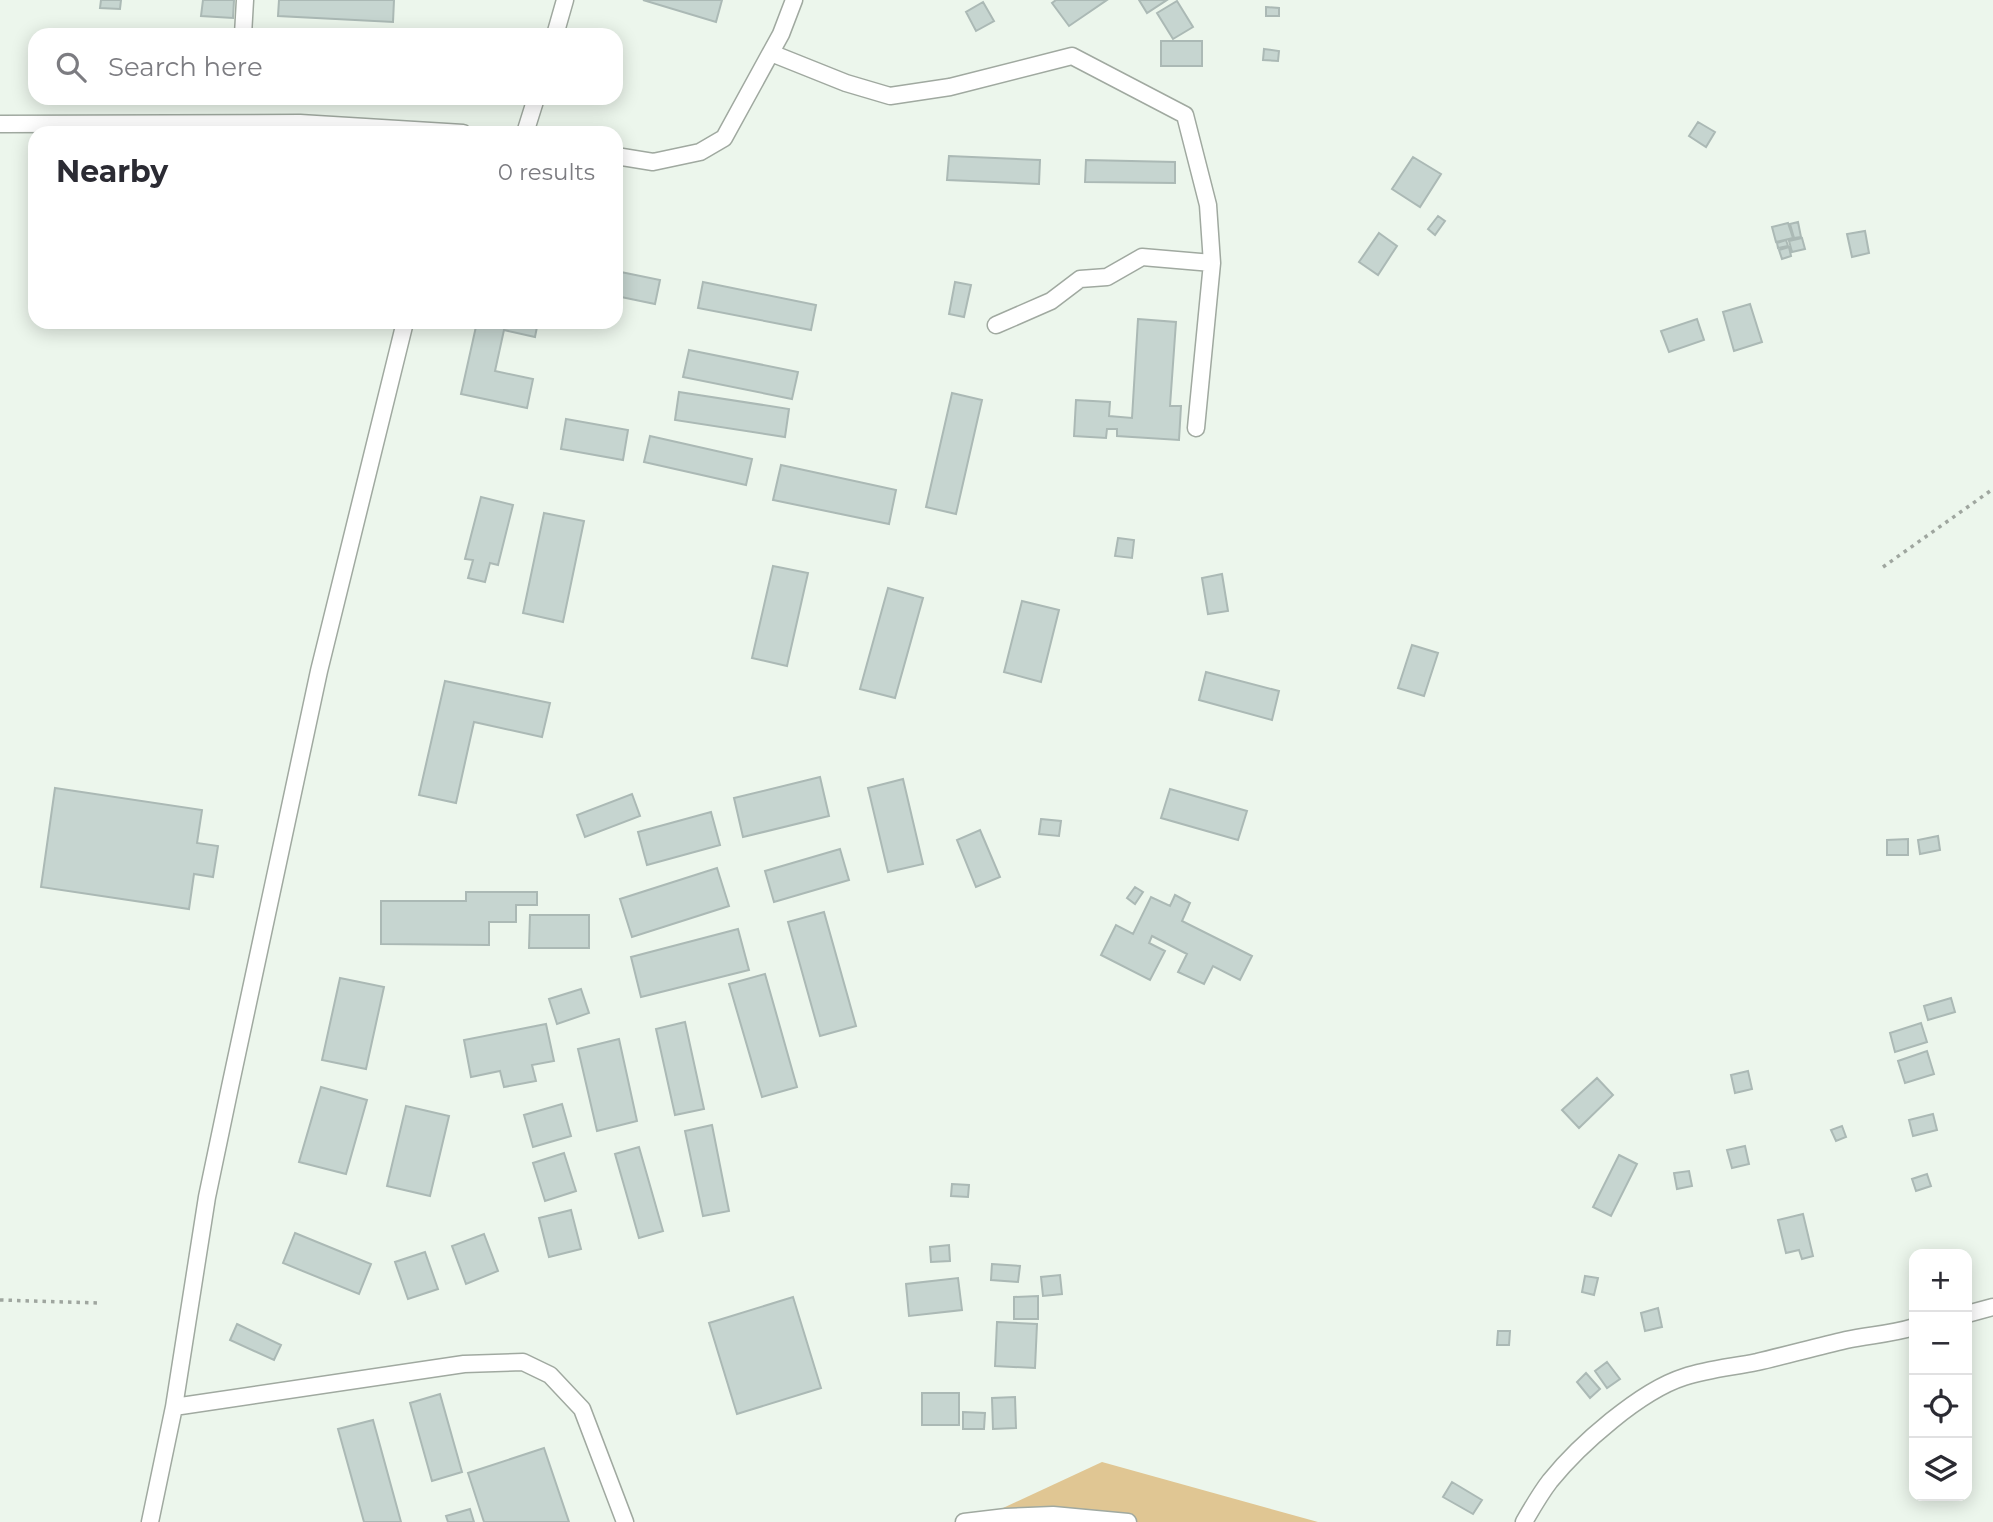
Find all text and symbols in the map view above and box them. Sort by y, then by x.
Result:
search box [28,28,623,105]
icon: search [52,48,90,86]
text: Search here [108,51,263,83]
text: Nearby [56,153,168,190]
text: 0 results [498,158,595,186]
map controls [1909,1249,1972,1501]
button: + [1909,1249,1972,1312]
button: − [1909,1312,1972,1375]
button: locate [1909,1375,1972,1438]
button: layers [1909,1438,1972,1501]

